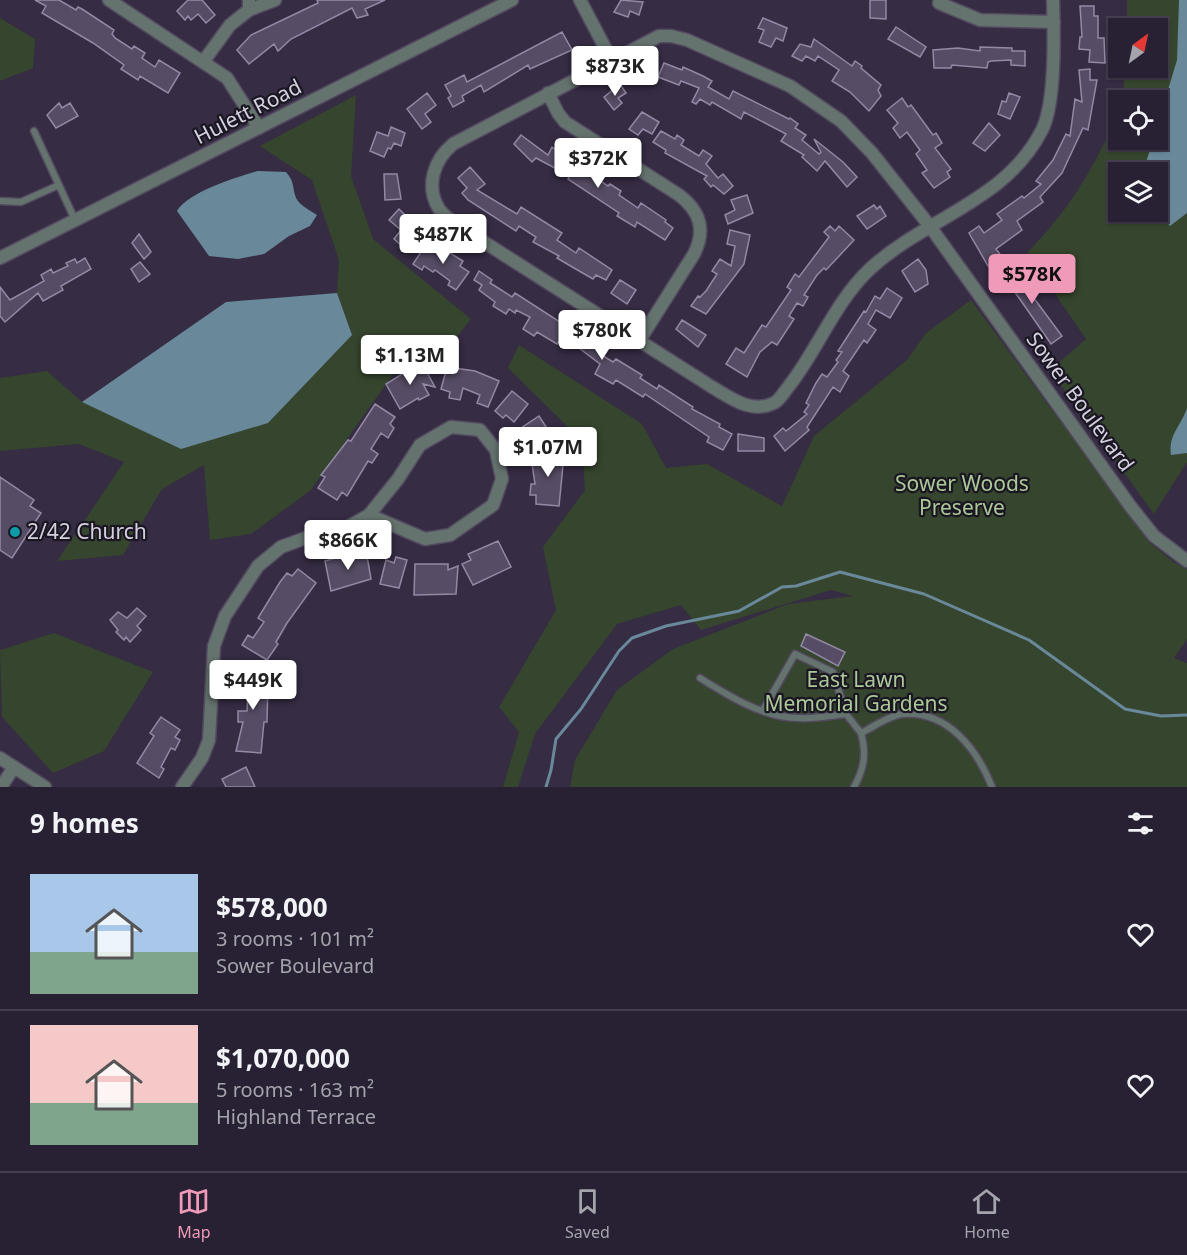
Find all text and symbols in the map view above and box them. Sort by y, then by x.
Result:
north arrow [1108,18,1168,78]
map controls [1108,18,1168,222]
pin: $873K [573,46,657,97]
text: $873K [585,52,645,79]
street label: Hulett Road [189,72,306,150]
button: locate [1108,90,1168,150]
pin: $372K [556,138,640,189]
text: $372K [568,144,628,171]
button: layers [1108,162,1168,222]
pin: $487K [401,214,485,265]
text: $487K [413,220,473,247]
pin: $578K [990,254,1074,305]
text: $578K [1002,260,1062,287]
pin: $780K [560,310,644,361]
text: $780K [572,316,632,343]
street label: Sower Boulevard [1021,326,1141,477]
pin: $1.13M [361,335,459,386]
text: $1.13M [375,341,445,368]
pin: $1.07M [499,427,597,478]
text: $1.07M [513,433,583,460]
park label: Sower Woods Preserve [895,469,1029,521]
place label: 2/42 Church [27,517,147,545]
pin: $866K [306,520,390,571]
marker: 2/42 Church [8,525,22,539]
text: $866K [318,526,378,553]
pin: $449K [211,660,295,711]
park label: East Lawn Memorial Gardens [764,665,948,717]
text: $449K [223,666,283,693]
text: 9 homes [30,805,139,841]
icon: filters [1124,807,1157,840]
text: $578,000 [216,889,328,925]
icon: home [78,898,150,970]
icon: heart [1124,918,1157,951]
text: 3 rooms · 101 m² [216,925,374,952]
text: Sower Boulevard [216,952,374,979]
text: $1,070,000 [216,1040,350,1076]
icon: home [78,1049,150,1121]
icon: heart [1124,1069,1157,1102]
text: 5 rooms · 163 m² [216,1076,374,1103]
text: Highland Terrace [216,1103,376,1130]
tab: Map [177,1185,211,1243]
tab: Saved [565,1185,610,1243]
tab: Home [964,1185,1010,1243]

